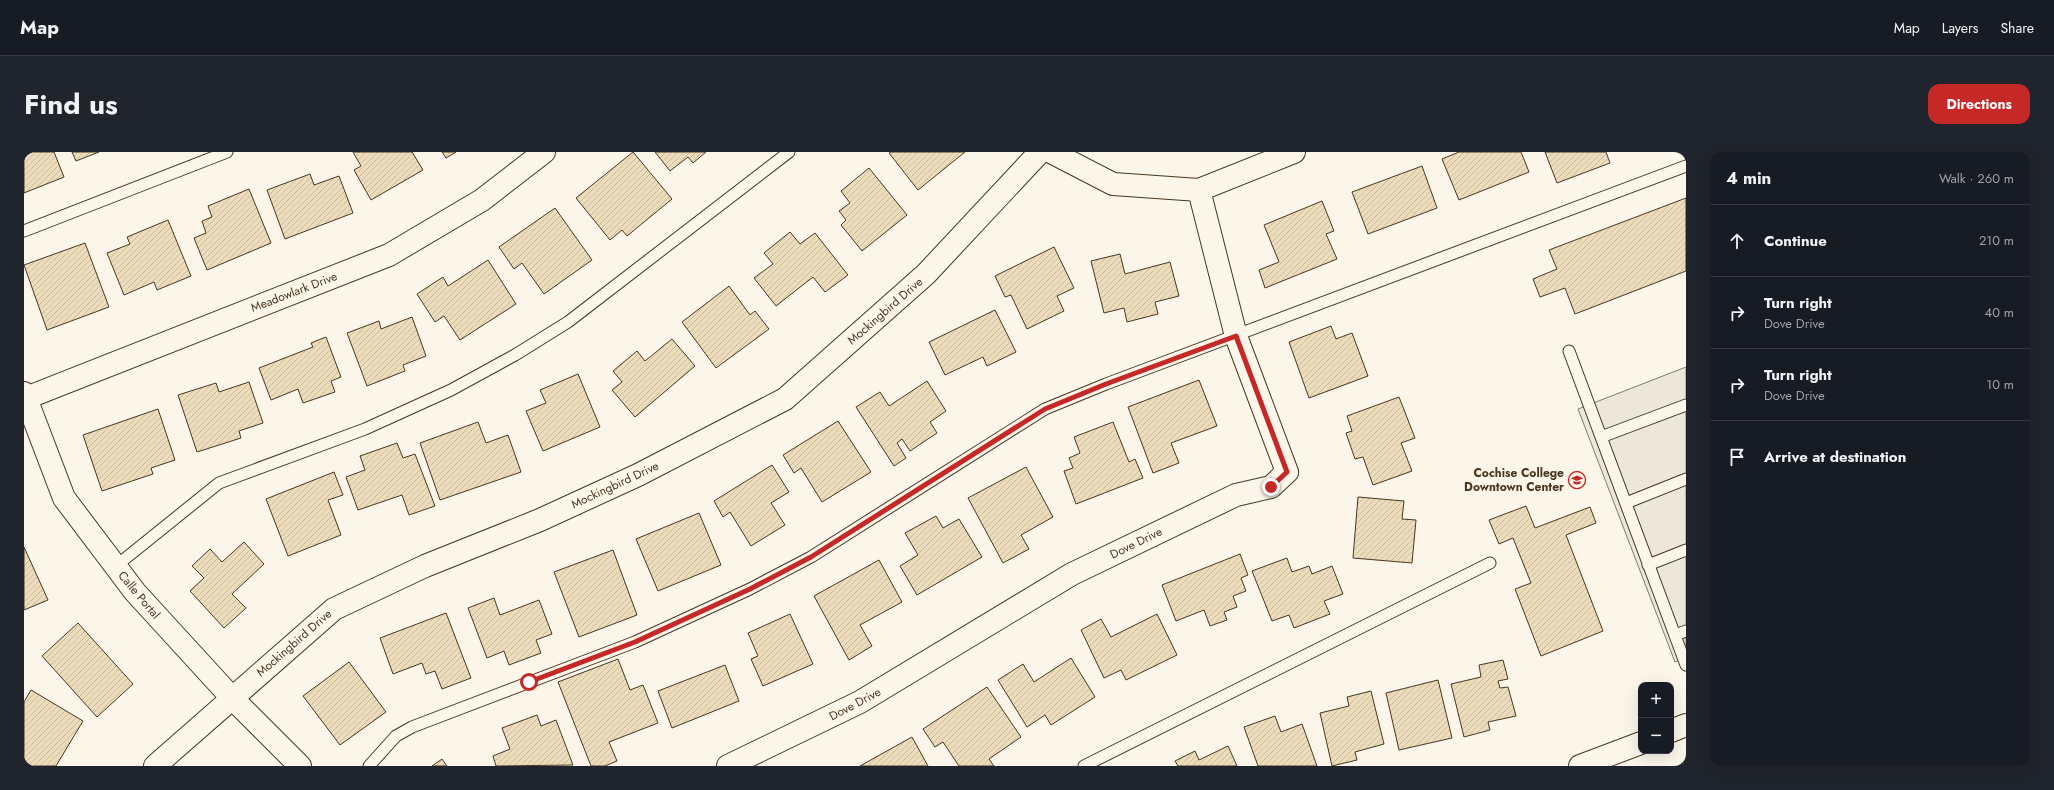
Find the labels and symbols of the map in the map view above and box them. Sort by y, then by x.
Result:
street label: Meadowlark Drive [248,267,340,317]
street label: Mockingbird Drive [843,273,927,349]
street label: Mockingbird Drive [568,457,662,513]
place label: Cochise College Downtown Center [1464,464,1564,496]
school or university icon: Cochise College Downtown Center [1567,470,1587,490]
route end [1262,478,1280,496]
street label: Dove Drive [1107,523,1165,563]
street label: Calle Portal [114,567,164,623]
street label: Mockingbird Drive [252,605,336,681]
route start [520,673,538,691]
street label: Dove Drive [826,683,884,725]

